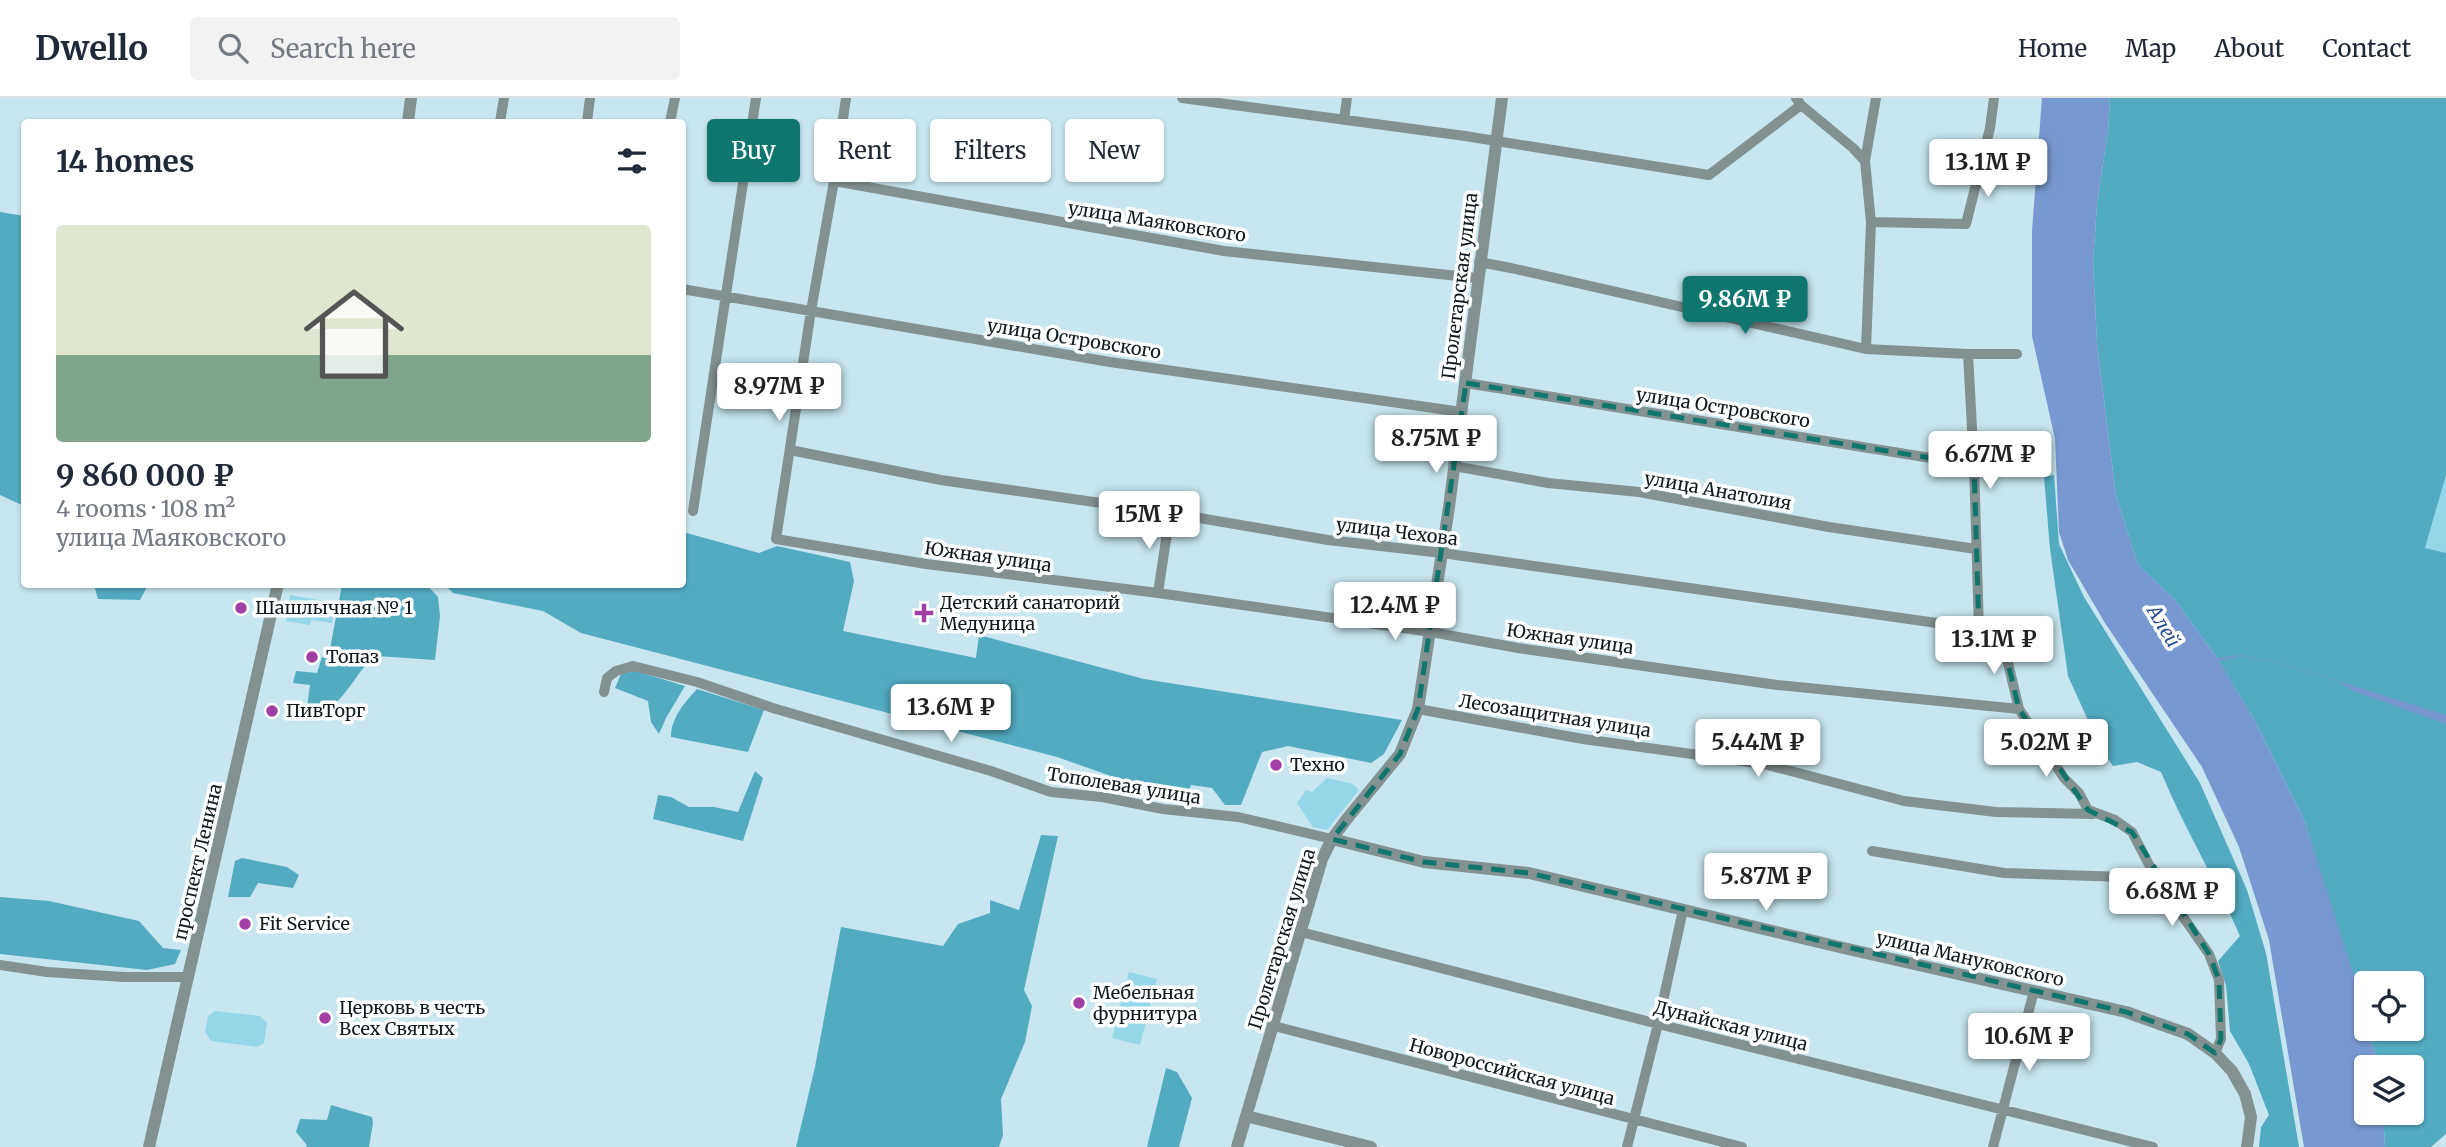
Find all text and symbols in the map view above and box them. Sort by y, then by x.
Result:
search box [190,17,680,80]
text: Dwello [35,28,148,69]
icon: search [214,29,252,67]
text: Search here [270,32,416,65]
text: Home [2018,33,2087,64]
text: Map [2125,33,2176,64]
text: About [2214,33,2284,64]
text: Contact [2322,33,2411,64]
chip: Buy [707,119,800,182]
chip: Rent [814,119,916,182]
chip: Filters [930,119,1051,182]
chip: New [1065,119,1164,182]
pin: 13.1M ₽ [1923,140,2053,199]
text: 14 homes [56,142,194,180]
icon: filters [613,142,651,180]
text: 13.1M ₽ [1945,147,2031,176]
street label: Пролетарская улица [1437,191,1482,381]
street label: улица Маяковского [1066,196,1248,247]
icon: home [291,271,417,397]
pin: 9.86M ₽ [1680,276,1810,336]
text: 9.86M ₽ [1699,284,1791,313]
street label: улица Островского [985,313,1163,364]
pin: 8.97M ₽ [714,364,844,423]
text: 8.97M ₽ [733,371,825,400]
street label: улица Островского [1634,382,1812,433]
pin: 8.75M ₽ [1371,416,1501,475]
text: 8.75M ₽ [1391,423,1481,452]
pin: 6.67M ₽ [1925,432,2055,491]
text: 6.67M ₽ [1944,439,2036,468]
text: 9 860 000 ₽ [56,456,234,494]
street label: улица Анатолия [1643,466,1794,515]
pin: 15M ₽ [1100,491,1198,551]
text: 4 rooms · 108 m² [56,494,235,523]
text: 15M ₽ [1115,499,1183,528]
street label: улица Чехова [1335,513,1460,550]
text: улица Маяковского [56,523,286,552]
street label: Южная улица [923,536,1053,577]
pin: 12.4M ₽ [1330,582,1460,642]
text: 12.4M ₽ [1350,590,1440,619]
place label: Детский санаторий Медуница [940,591,1120,635]
place label: Шашлычная № 1 [255,596,413,619]
water label: Алей [2141,599,2186,652]
marker: Шашлычная № 1 [233,600,249,616]
marker: Детский санаторий Медуница [914,603,934,623]
pin: 13.1M ₽ [1929,616,2059,676]
street label: Южная улица [1505,618,1635,659]
text: 13.1M ₽ [1951,624,2037,653]
place label: Топаз [326,645,379,668]
marker: Топаз [304,649,320,665]
pin: 13.6M ₽ [886,684,1016,744]
street label: Лесозащитная улица [1458,689,1653,742]
text: 13.6M ₽ [907,692,995,721]
place label: ПивТорг [286,699,365,722]
marker: ПивТорг [264,703,280,719]
pin: 5.44M ₽ [1693,720,1823,779]
pin: 5.02M ₽ [1981,720,2111,779]
text: 5.44M ₽ [1711,727,1805,756]
text: 5.02M ₽ [2000,727,2092,756]
place label: Техно [1290,753,1345,776]
marker: Техно [1268,757,1284,773]
street label: Тополевая улица [1046,762,1203,809]
street label: проспект Ленина [168,781,227,942]
street label: Пролетарская улица [1243,845,1320,1032]
pin: 5.87M ₽ [1701,854,1831,913]
text: 5.87M ₽ [1720,861,1812,890]
pin: 6.68M ₽ [2107,868,2237,928]
text: 6.68M ₽ [2125,876,2219,905]
place label: Fit Service [259,912,350,935]
marker: Fit Service [237,916,253,932]
street label: улица Мануковского [1874,926,2066,991]
map controls [2354,971,2424,1125]
button: locate [2354,971,2424,1041]
place label: Мебельная фурнитура [1093,981,1198,1025]
marker: Мебельная фурнитура [1071,995,1087,1011]
street label: Дунайская улица [1652,995,1811,1056]
place label: Церковь в честь Всех Святых [339,996,485,1040]
marker: Церковь в честь Всех Святых [317,1010,333,1026]
pin: 10.6M ₽ [1964,1014,2094,1073]
text: 10.6M ₽ [1984,1021,2074,1050]
street label: Новороссийская улица [1407,1033,1618,1110]
button: layers [2354,1055,2424,1125]

